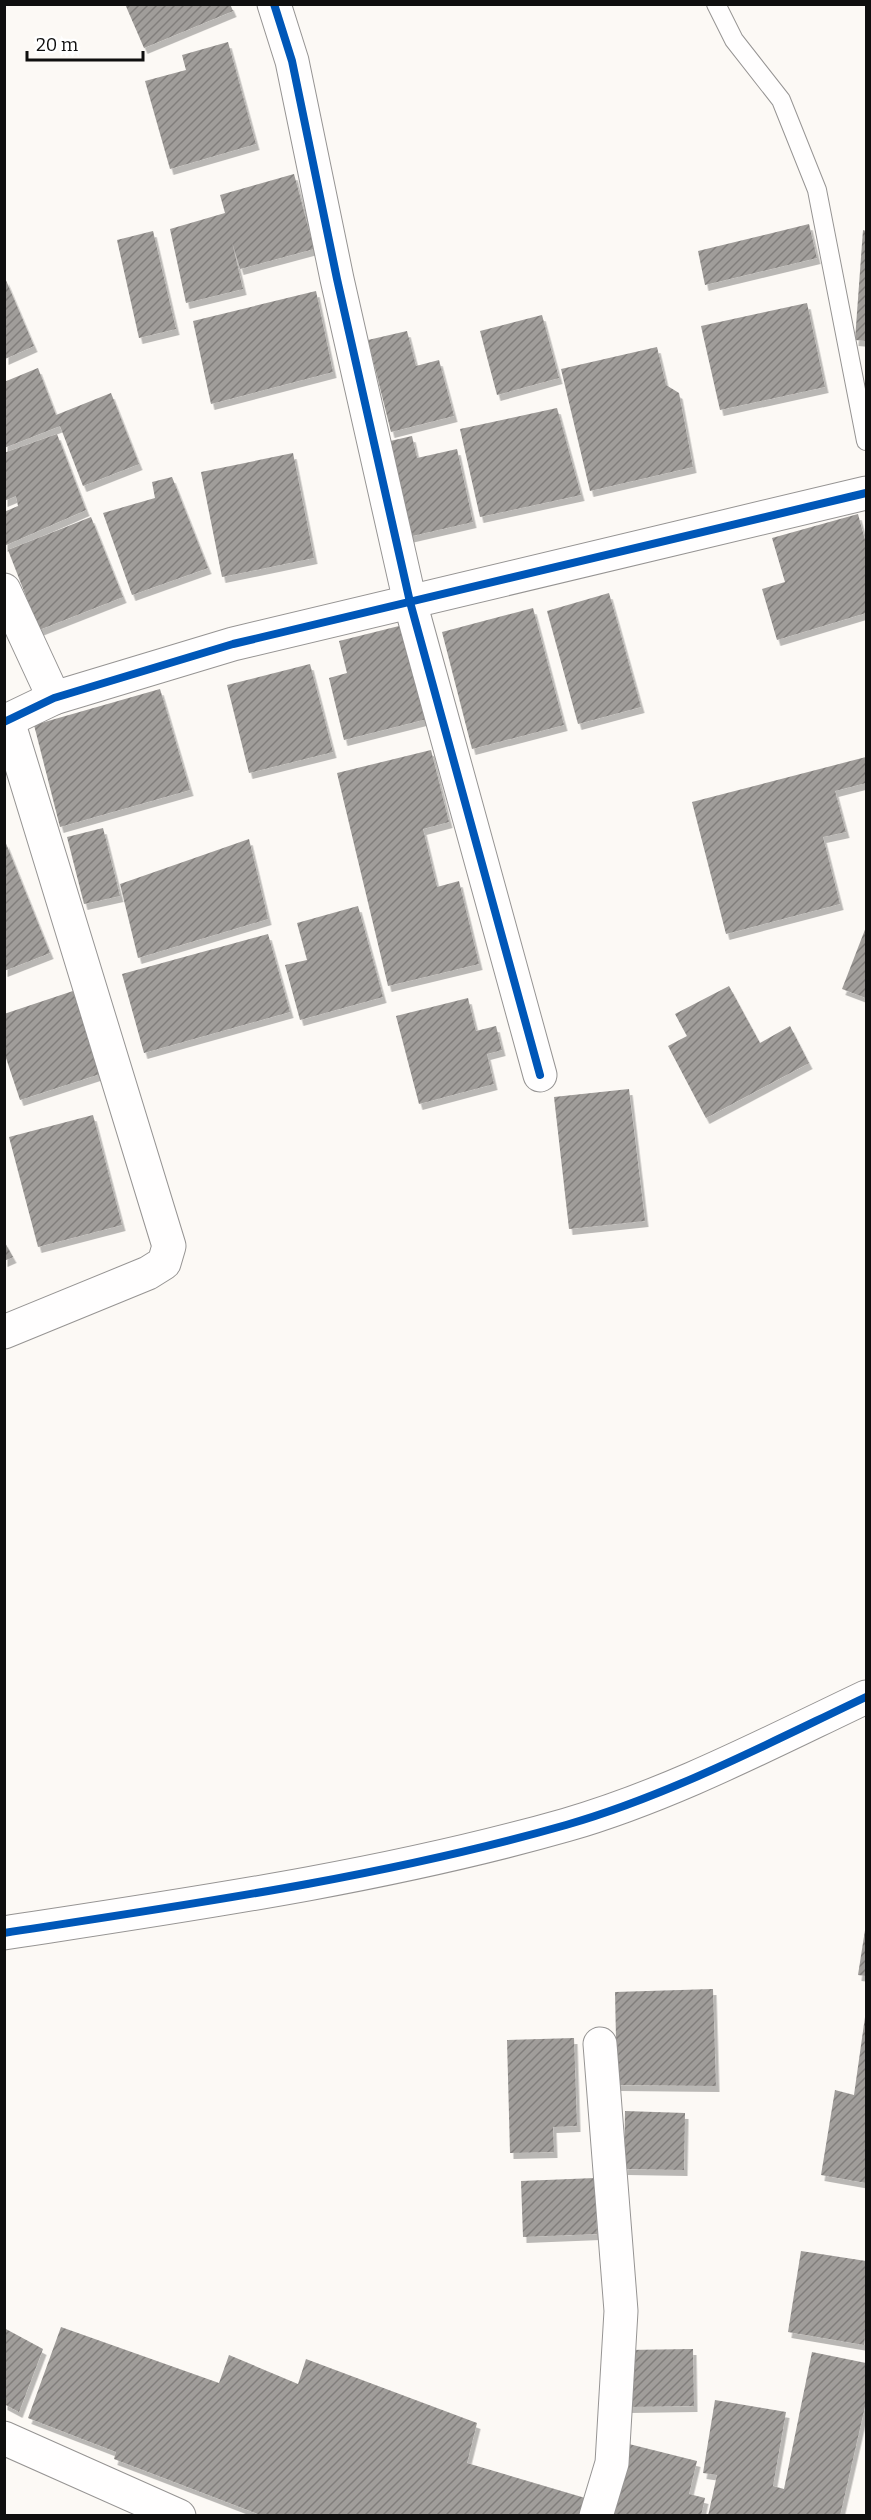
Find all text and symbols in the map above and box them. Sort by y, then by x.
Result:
scale bar [27,24,142,62]
text: 20 m [36,34,78,56]

